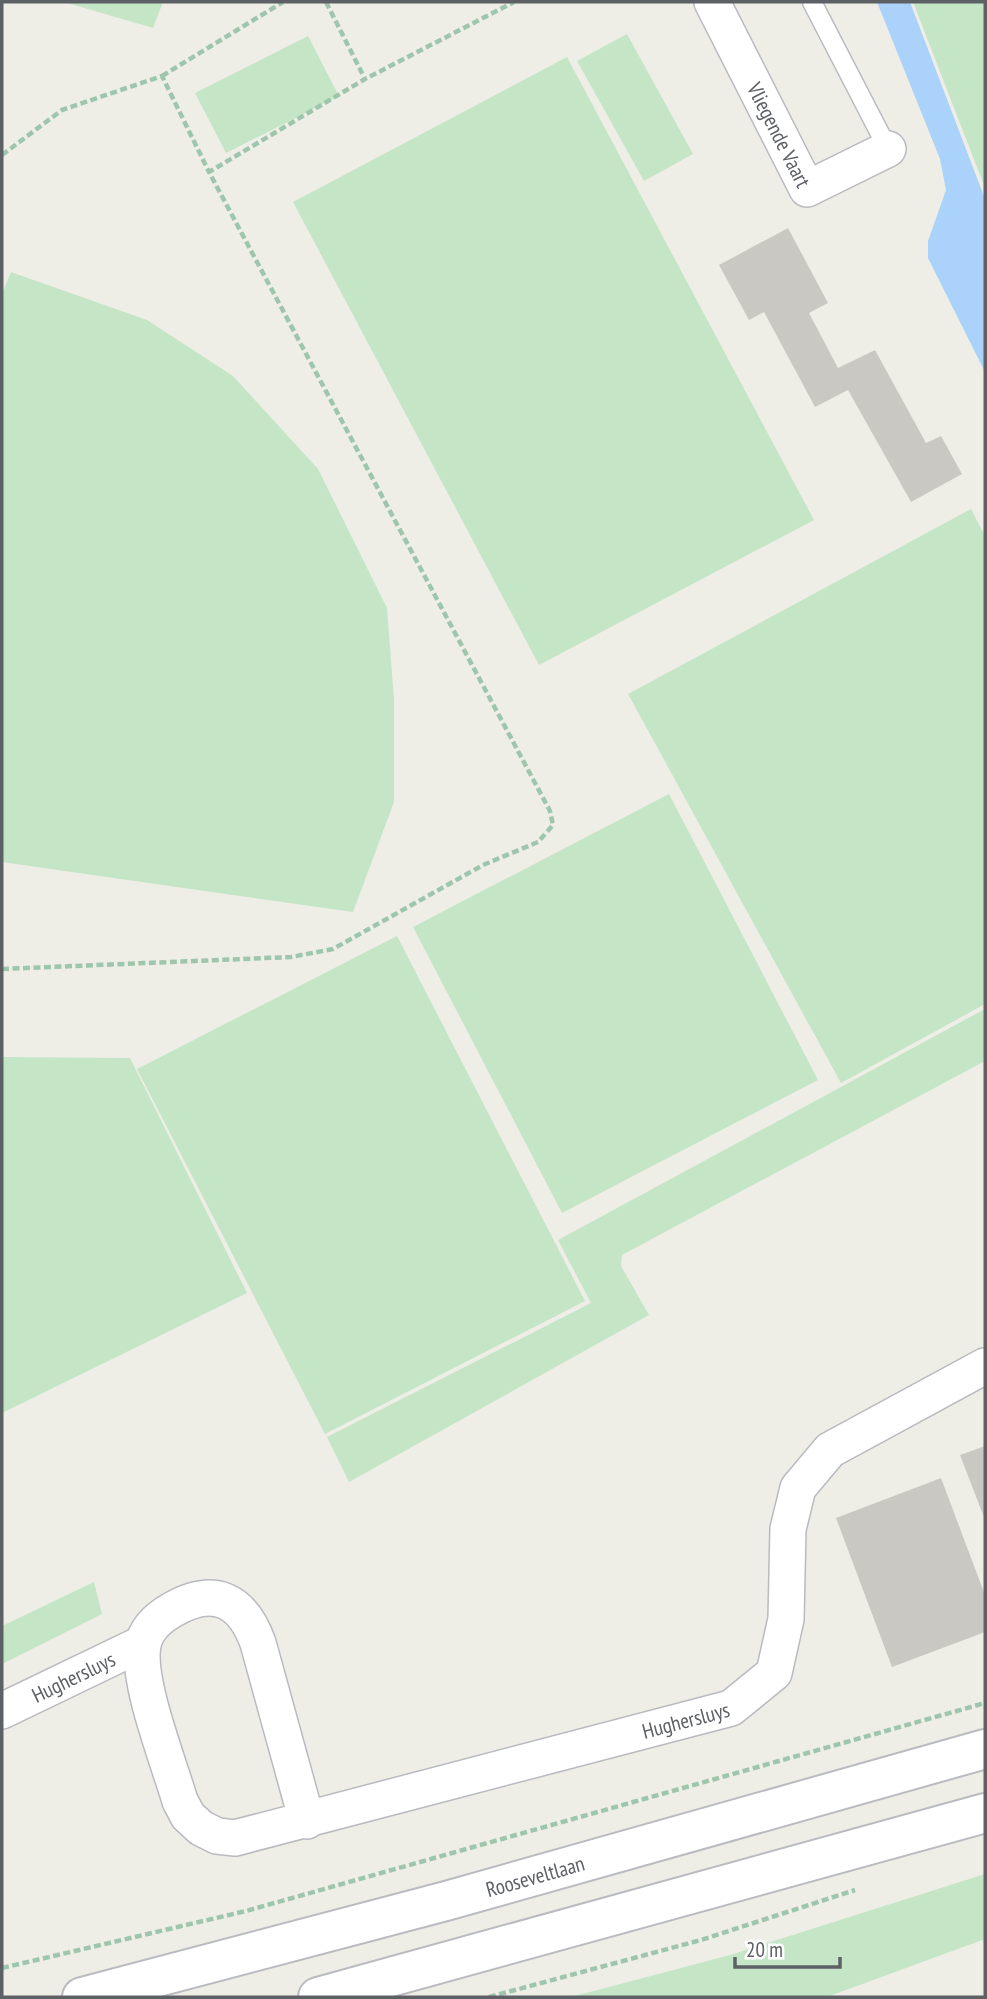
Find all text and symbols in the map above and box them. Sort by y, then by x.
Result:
street label: Vliegende Vaart [741,77,817,192]
street label: Hughersluys [27,1645,119,1708]
street label: Hughersluys [639,1695,732,1744]
street label: Rooseveltlaan [483,1849,588,1903]
scale bar [735,1926,840,1970]
text: 20 m [746,1936,783,1963]

